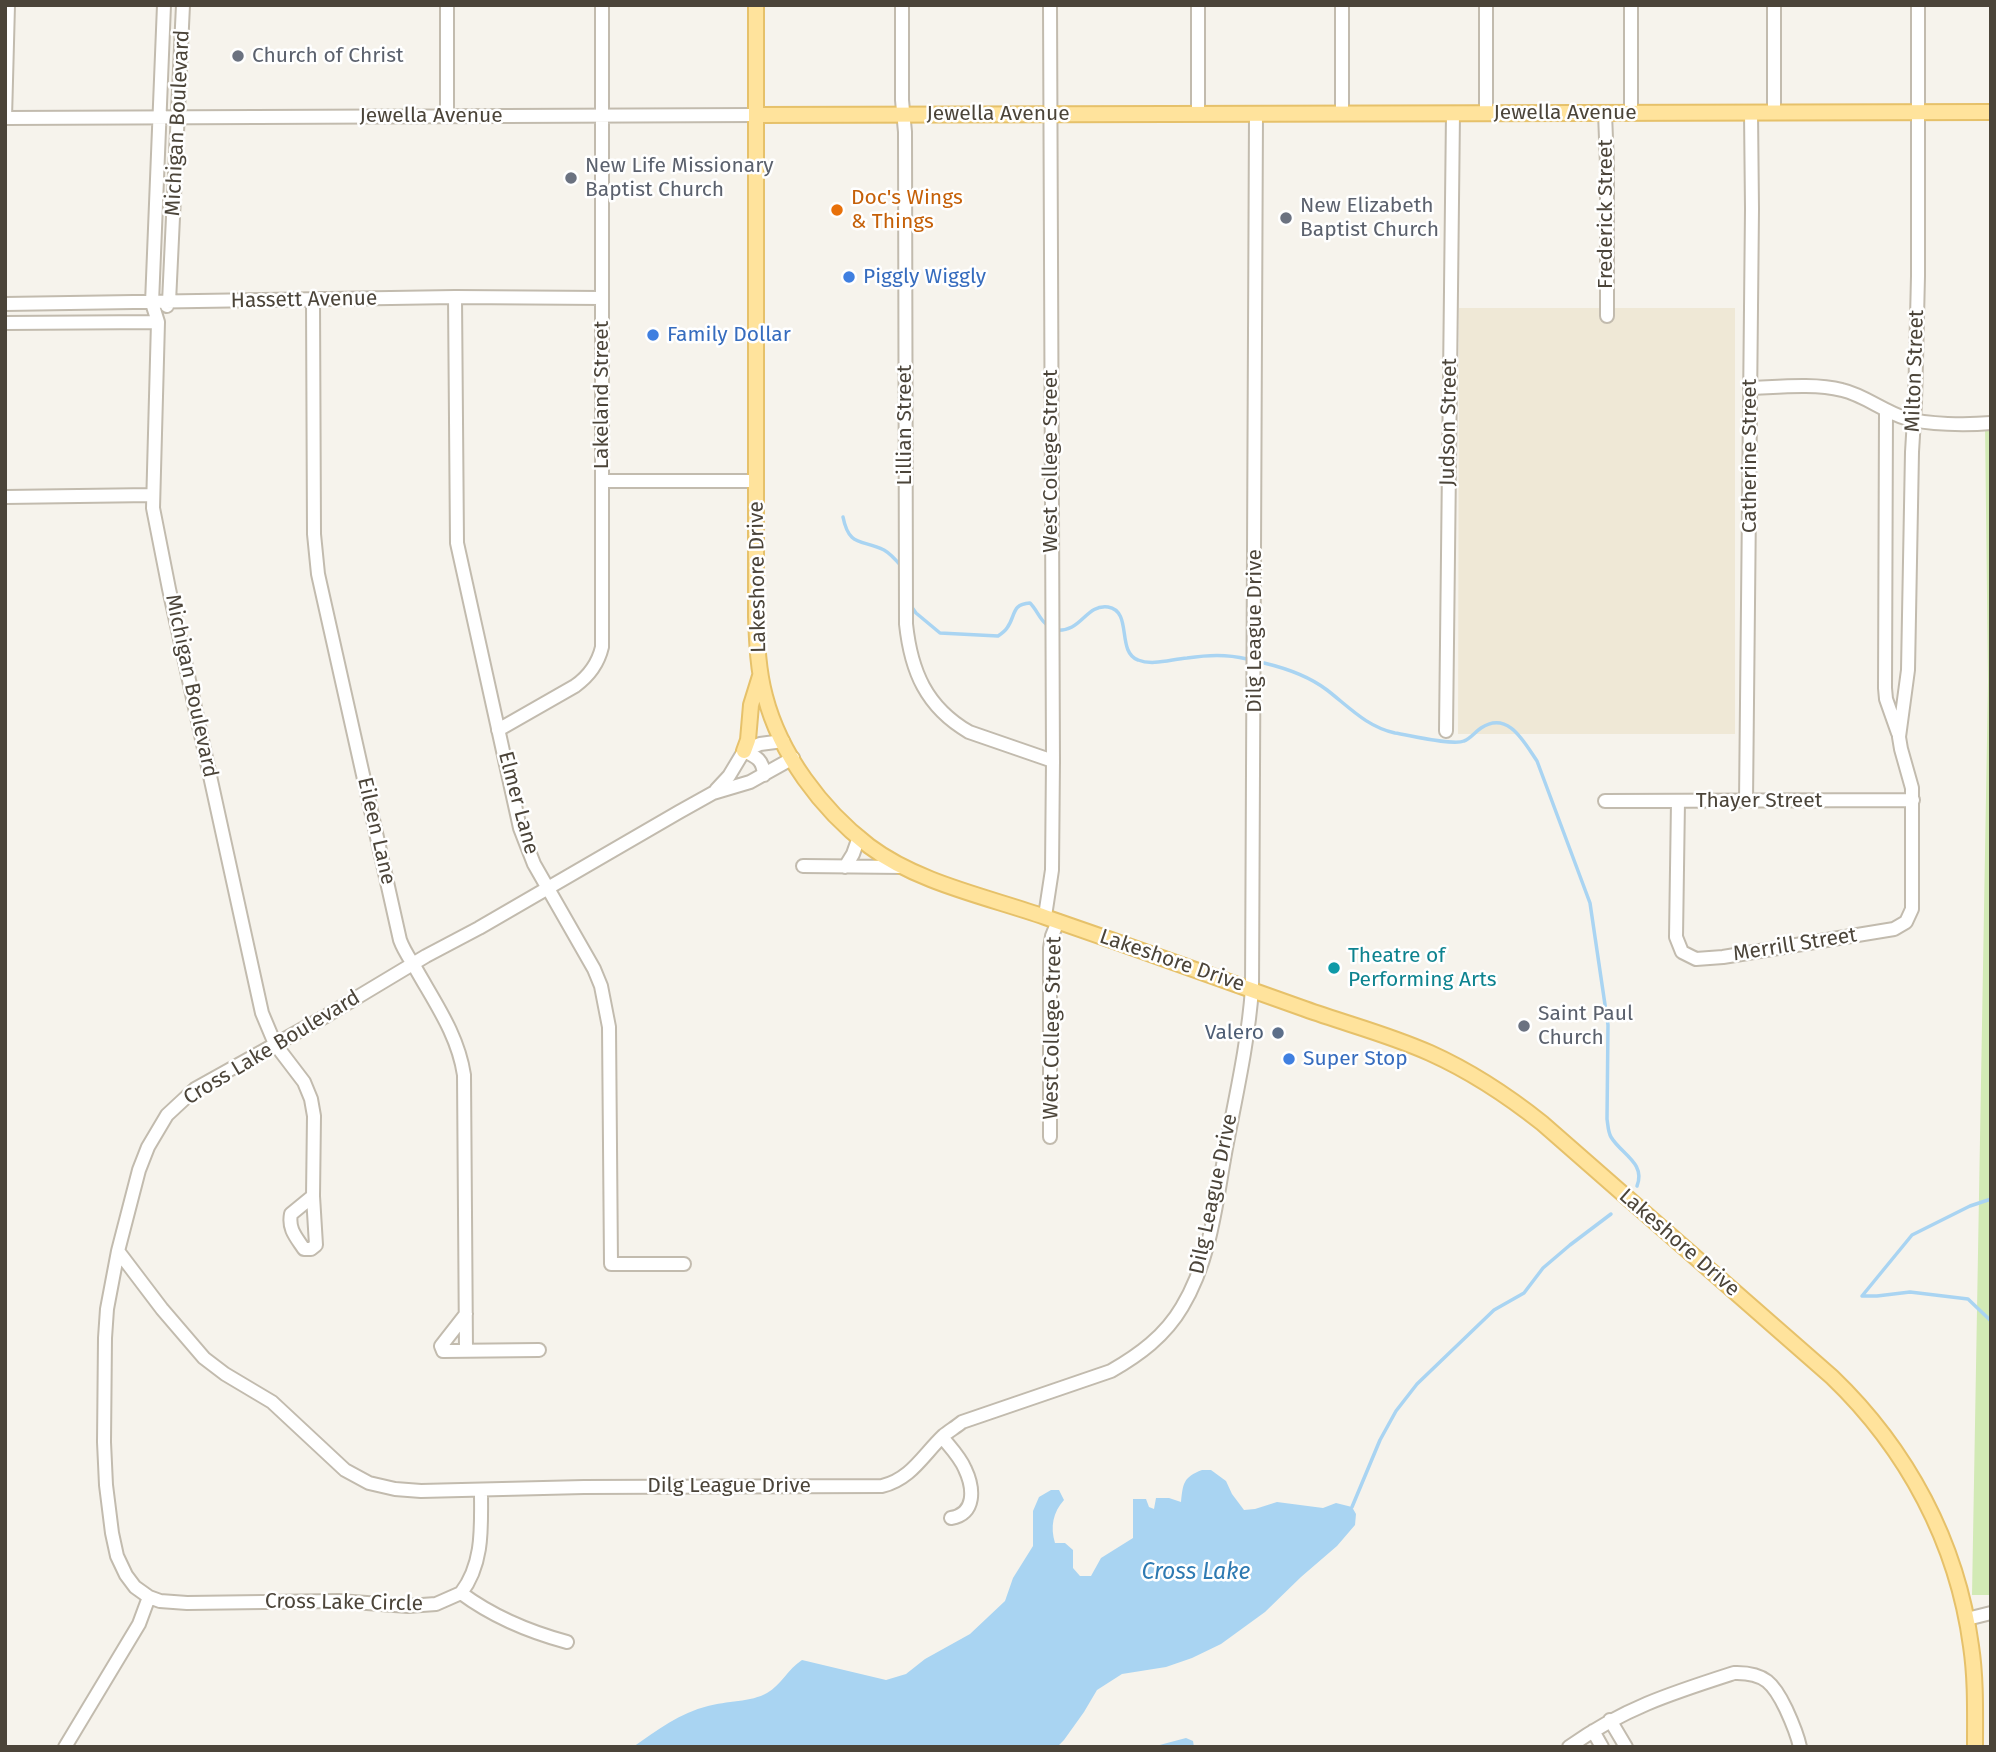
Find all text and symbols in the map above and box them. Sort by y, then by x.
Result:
street label: Michigan Boulevard [161,29,195,217]
place label: Church of Christ [252,43,404,69]
marker: Church of Christ [230,48,246,64]
street label: Jewella Avenue [1493,100,1637,126]
street label: Jewella Avenue [926,101,1070,127]
street label: Jewella Avenue [359,103,503,129]
street label: Frederick Street [1593,139,1619,289]
place label: New Life Missionary Baptist Church [585,153,774,203]
marker: New Life Missionary Baptist Church [563,170,579,186]
place label: Doc's Wings & Things [851,185,963,235]
place label: New Elizabeth Baptist Church [1300,193,1439,243]
marker: Doc's Wings & Things [829,202,845,218]
marker: New Elizabeth Baptist Church [1278,210,1294,226]
place label: Piggly Wiggly [863,264,986,290]
marker: Piggly Wiggly [841,269,857,285]
street label: Hassett Avenue [230,286,378,314]
street label: Milton Street [1900,309,1930,433]
street label: Lakeland Street [589,321,615,469]
place label: Family Dollar [667,322,791,348]
marker: Family Dollar [645,327,661,343]
street label: Judson Street [1435,358,1463,486]
street label: Lillian Street [892,365,918,485]
street label: West College Street [1038,369,1064,553]
street label: Catherine Street [1737,379,1763,533]
street label: Lakeshore Drive [744,501,772,653]
street label: Dilg League Drive [1242,549,1268,713]
street label: Michigan Boulevard [159,592,223,780]
street label: Elmer Lane [492,749,544,857]
street label: Eileen Lane [351,775,401,887]
street label: Thayer Street [1696,788,1822,814]
street label: Merrill Street [1731,923,1859,967]
street label: Lakeshore Drive [1096,924,1248,998]
street label: West College Street [1039,936,1067,1120]
place label: Theatre of Performing Arts [1348,943,1497,993]
marker: Theatre of Performing Arts [1326,960,1342,976]
street label: Cross Lake Boulevard [179,985,365,1111]
place label: Saint Paul Church [1538,1001,1633,1051]
marker: Saint Paul Church [1516,1018,1532,1034]
place label: Valero [1205,1020,1264,1046]
marker: Valero [1270,1025,1286,1041]
place label: Super Stop [1303,1046,1408,1072]
marker: Super Stop [1281,1051,1297,1067]
street label: Dilg League Drive [1185,1111,1243,1277]
street label: Lakeshore Drive [1613,1184,1745,1302]
street label: Dilg League Drive [647,1473,811,1499]
water label: Cross Lake [1142,1559,1250,1587]
street label: Cross Lake Circle [265,1589,423,1617]

